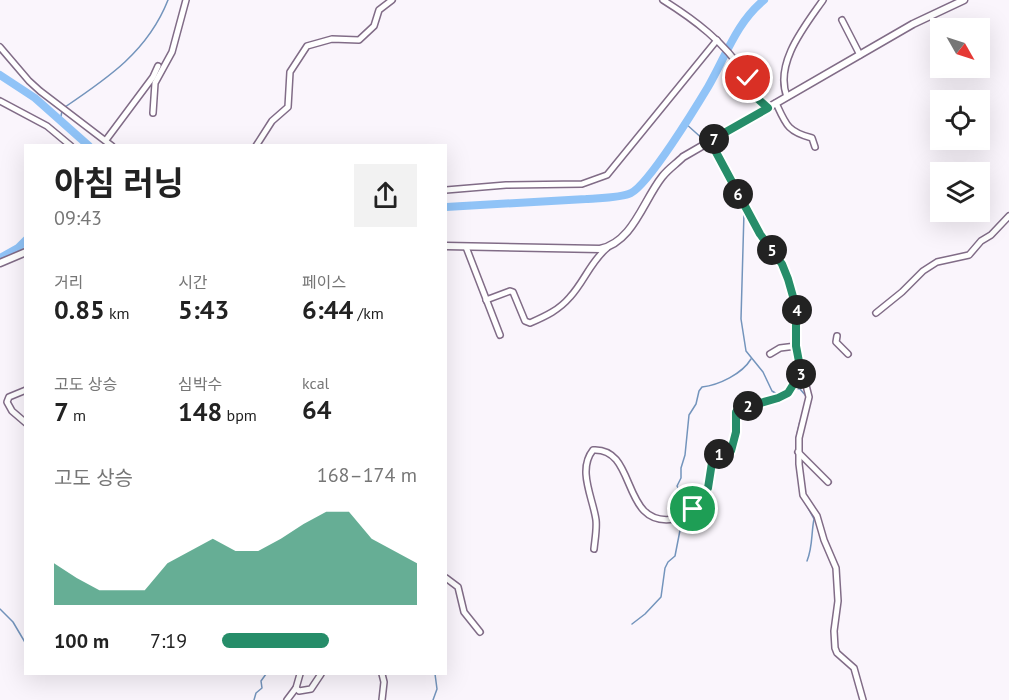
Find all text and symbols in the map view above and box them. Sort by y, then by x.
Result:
north arrow [930,18,990,78]
map controls [930,18,990,222]
pin [722,52,773,103]
icon: check [731,61,764,94]
button: locate [930,90,990,150]
pin: 7 [699,124,729,154]
text: 7 [709,129,719,149]
text: 아침 러닝 [54,161,184,204]
button: layers [930,162,990,222]
button: share [354,164,417,227]
pin: 6 [723,179,753,209]
text: 6 [733,184,743,204]
text: 09:43 [54,205,102,231]
pin: 5 [757,235,787,265]
text: 5 [767,240,777,260]
text: 거리 [54,272,83,292]
text: 시간 [178,272,207,292]
text: 페이스 [302,272,346,292]
text: 0.85 [54,293,105,326]
text: 5:43 [178,293,229,326]
text: 6:44 [302,293,353,326]
pin: 4 [782,295,812,325]
text: 4 [792,300,802,320]
text: km [105,303,130,323]
text: /km [353,303,384,323]
pin: 3 [786,359,816,389]
text: 3 [796,364,806,384]
text: kcal [302,373,329,393]
text: 고도 상승 [54,374,117,394]
text: 심박수 [178,374,222,394]
pin: 2 [733,391,763,421]
text: 64 [302,393,331,426]
text: 7 [54,395,69,428]
text: 148 [178,395,222,428]
text: 2 [743,396,753,416]
text: m [69,405,86,425]
text: bpm [222,405,257,425]
pin: 1 [704,439,734,469]
text: 1 [714,444,724,464]
text: 168–174 m [317,462,417,488]
text: 고도 상승 [54,465,133,491]
pin [667,483,718,534]
icon: arrive [676,492,709,525]
text: 100 m [54,628,109,654]
text: 7:19 [150,628,187,654]

